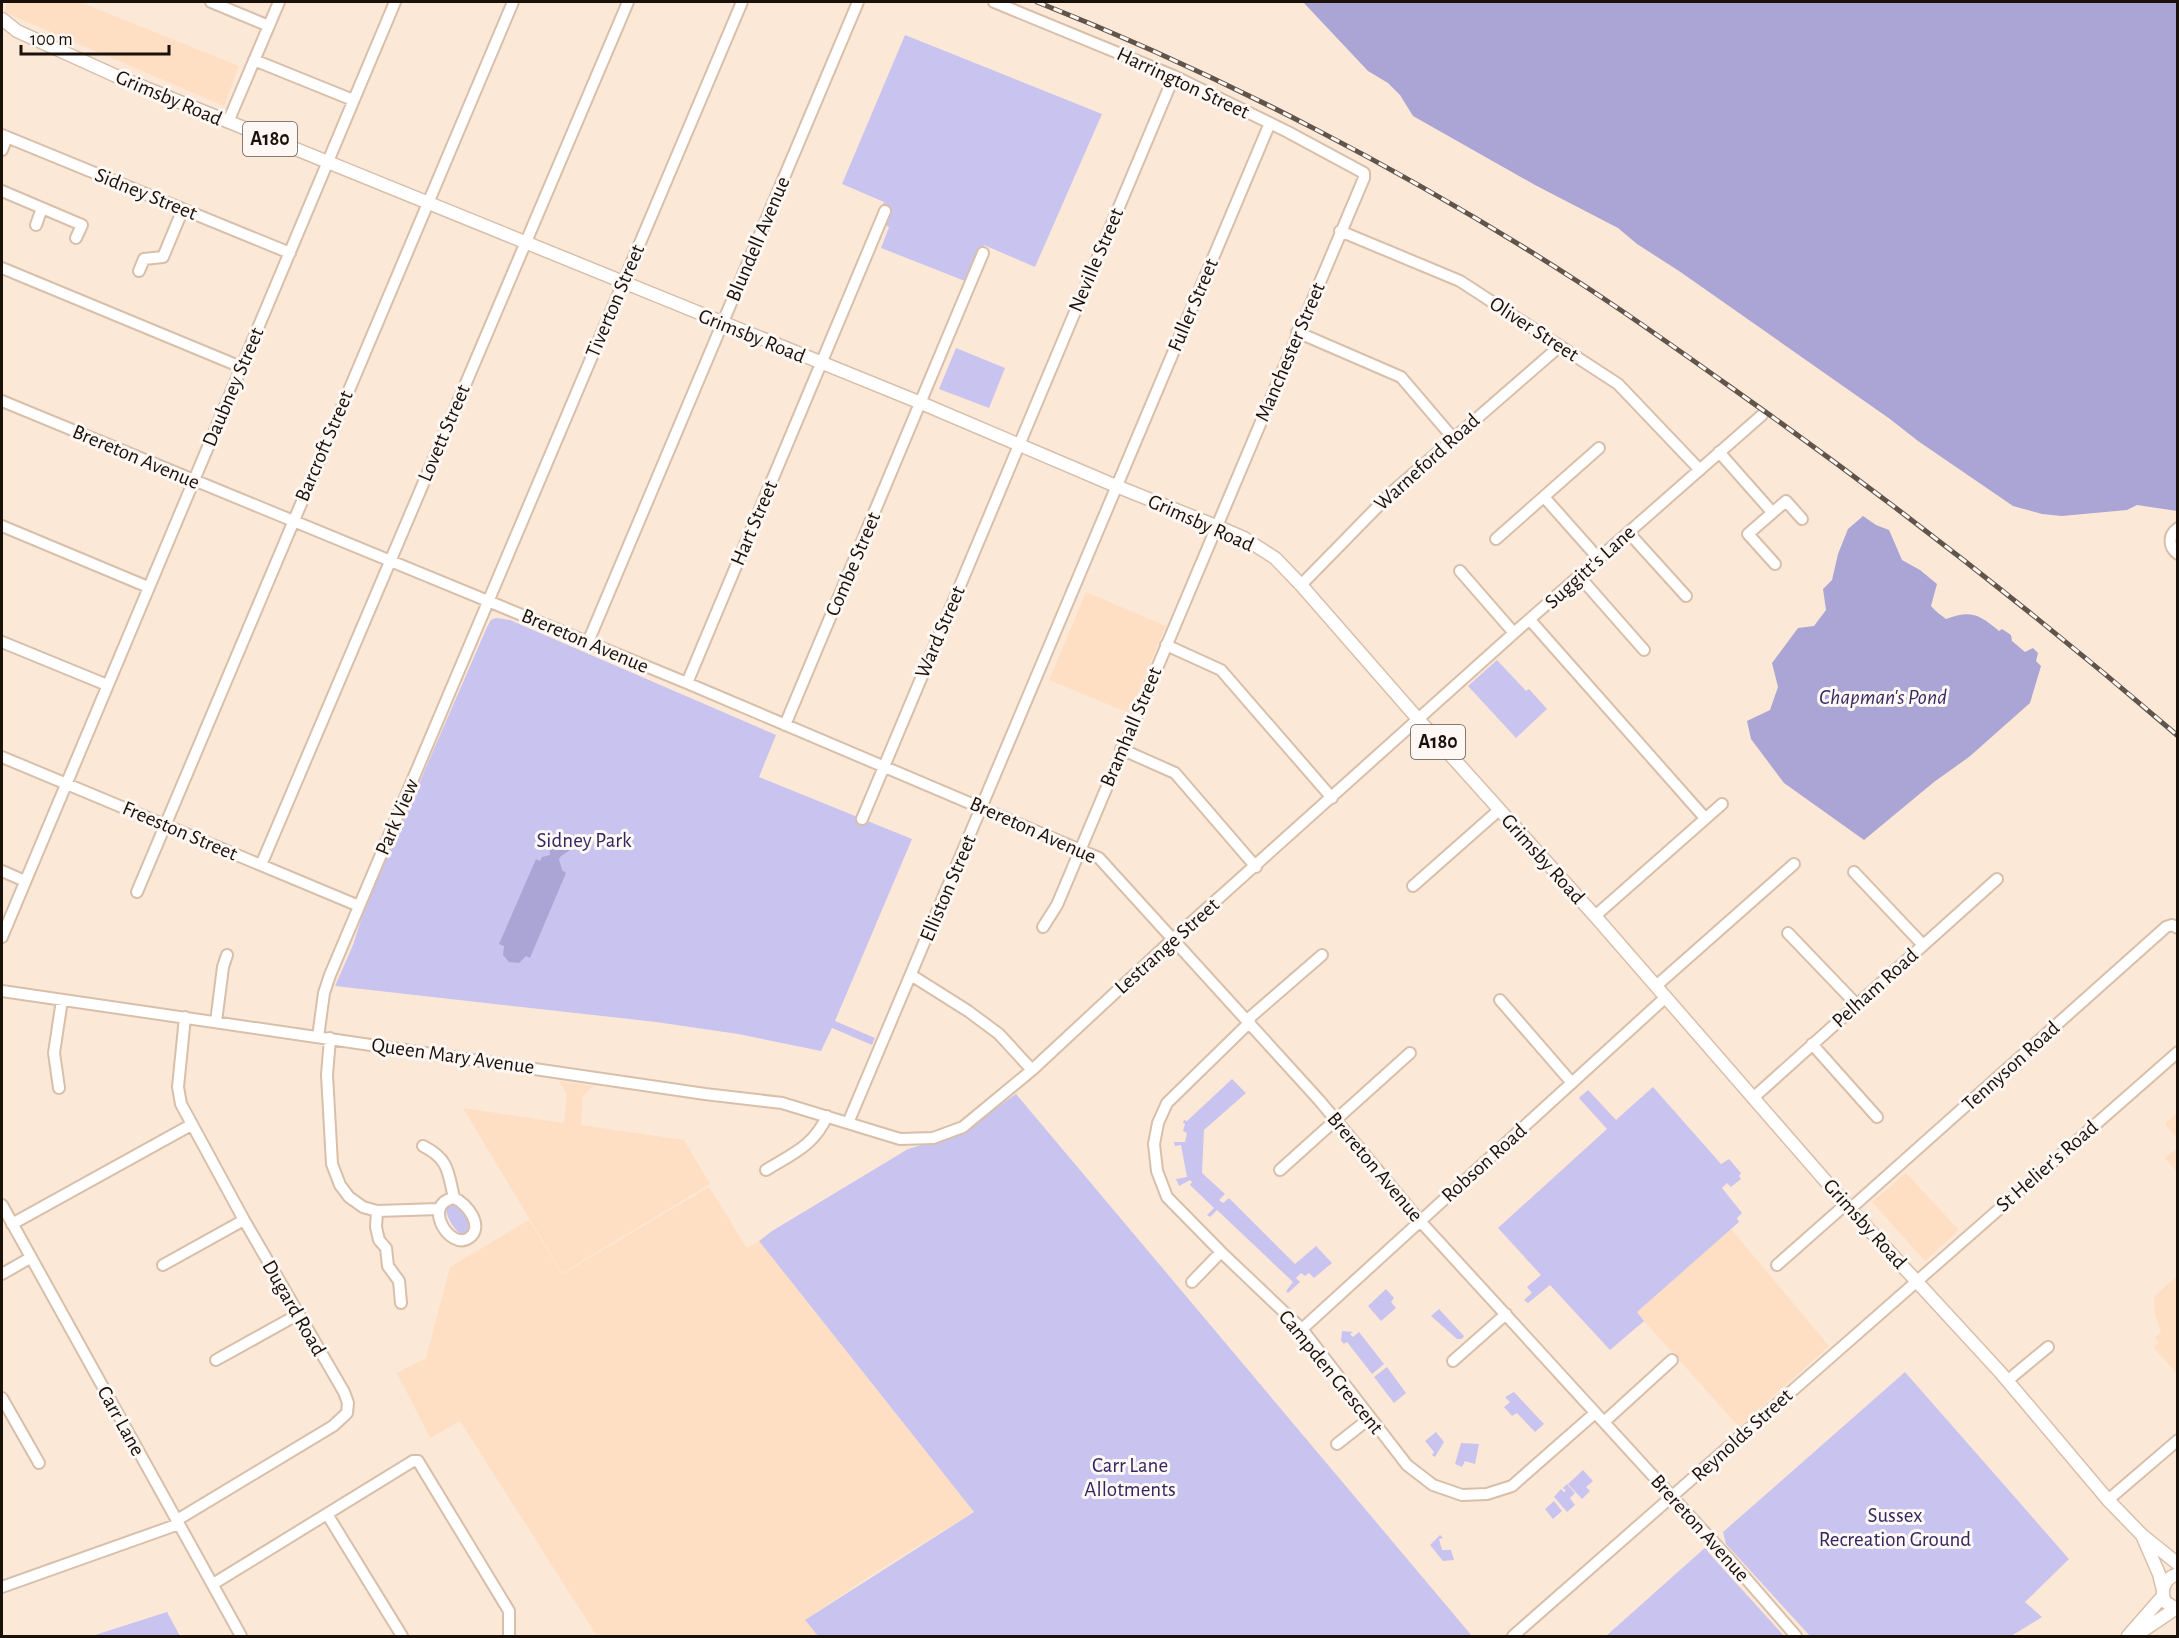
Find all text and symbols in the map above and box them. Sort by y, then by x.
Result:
scale bar [21,18,170,56]
text: 100 m [30,31,73,49]
street label: Harrington Street [1114,43,1253,123]
street label: Grimsby Road [113,66,225,130]
road number: A180 [243,122,297,156]
street label: Sidney Street [92,164,200,224]
street label: Blundell Avenue [722,173,794,305]
street label: Neville Street [1065,205,1127,315]
street label: Tiverton Street [582,241,648,361]
street label: Fuller Street [1164,255,1222,354]
street label: Manchester Street [1251,279,1329,425]
street label: Oliver Street [1486,293,1583,366]
street label: Grimsby Road [696,305,809,367]
street label: Daubney Street [199,324,268,450]
street label: Lovett Street [414,381,474,485]
street label: Barcroft Street [291,387,357,505]
street label: Warneford Road [1370,409,1484,514]
street label: Brereton Avenue [69,421,203,493]
street label: Hart Street [727,477,781,568]
street label: Grimsby Road [1145,490,1257,556]
street label: Combe Street [822,509,884,619]
street label: Suggitt's Lane [1541,521,1639,613]
street label: Ward Street [911,583,969,681]
street label: Brereton Avenue [518,605,652,677]
street label: Bramhall Street [1096,664,1166,790]
water label: Chapman's Pond [1819,686,1947,709]
road number: A180 [1411,725,1465,759]
street label: Park View [372,776,422,858]
street label: Brereton Avenue [967,793,1099,867]
street label: Freeston Street [120,797,241,865]
street label: Grimsby Road [1497,810,1589,908]
park label: Sidney Park [536,830,632,851]
street label: Elliston Street [916,831,980,944]
street label: Lestrange Street [1111,894,1223,998]
street label: Pelham Road [1828,944,1922,1032]
street label: Tennyson Road [1958,1017,2064,1115]
street label: Queen Mary Avenue [370,1034,536,1078]
street label: Brereton Avenue [1323,1108,1427,1226]
street label: St Helier's Road [1992,1116,2102,1216]
street label: Robson Road [1438,1120,1530,1206]
street label: Grimsby Road [1819,1175,1911,1273]
street label: Dugard Road [258,1257,330,1360]
street label: Campden Crescent [1275,1306,1387,1438]
street label: Carr Lane [93,1383,149,1459]
street label: Reynolds Street [1688,1384,1797,1485]
park label: Carr Lane Allotments [1084,1455,1176,1500]
street label: Brereton Avenue [1647,1470,1753,1586]
park label: Sussex Recreation Ground [1819,1505,1971,1550]

